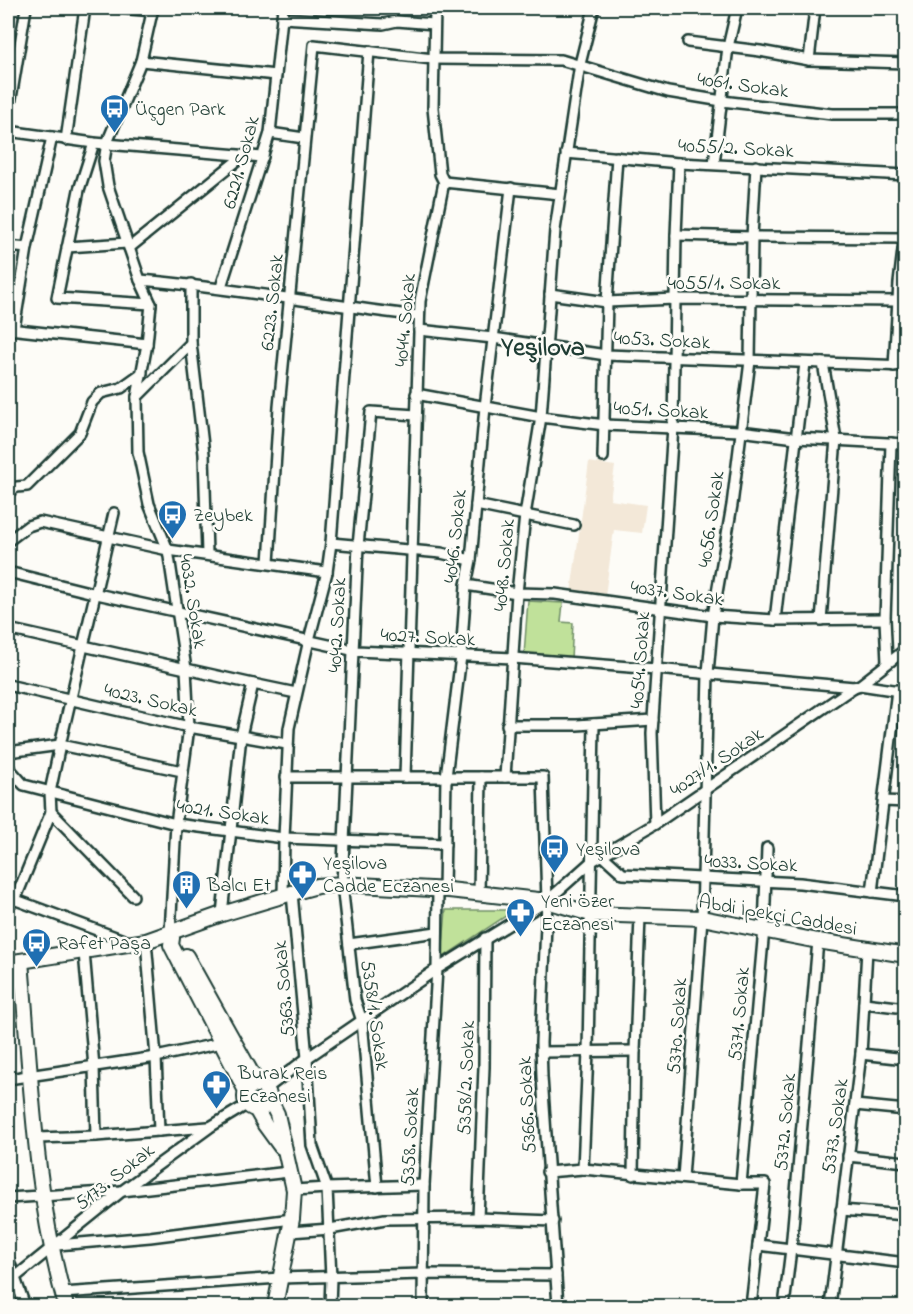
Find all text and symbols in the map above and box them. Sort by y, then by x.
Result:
street label: 4061. Sokak [695,66,790,107]
bus stop icon: Üçgen Park [98,92,130,134]
place label: Üçgen Park [135,96,226,126]
street label: 6221. Sokak [216,113,269,212]
street label: 4055/2. Sokak [677,132,795,167]
street label: 6223. Sokak [254,252,293,352]
street label: 4055/1. Sokak [668,270,780,299]
street label: 4044. Sokak [388,272,425,368]
street label: 4053. Sokak [613,324,711,359]
district label: Yeşilova [500,330,585,368]
street label: 4051. Sokak [613,395,709,428]
street label: 4056. Sokak [691,469,734,569]
street label: 4046. Sokak [437,488,476,585]
bus stop icon: Zeybek [156,498,188,540]
place label: Zeybek [193,502,253,531]
street label: 4048. Sokak [487,518,524,613]
street label: 4032. Sokak [170,552,213,651]
street label: 4037. Sokak [628,574,725,615]
street label: 4042. Sokak [322,577,355,673]
street label: 4054. Sokak [624,611,659,709]
street label: 4027. Sokak [380,622,476,655]
street label: 4023. Sokak [101,677,200,726]
street label: 4027/1. Sokak [665,721,770,805]
street label: 4021. Sokak [174,793,271,834]
bus stop icon: Yeşilova [539,832,571,874]
place label: Yeşilova [576,836,640,865]
street label: 4033. Sokak [703,848,799,881]
place label: Yeşilova Cadde Eczanesi [323,850,454,902]
pharmacy icon: Yeşilova Cadde Eczanesi [286,858,318,900]
building icon: Balcı Et [170,868,202,910]
place label: Balcı Et [206,872,271,901]
place label: Yeni Özer Eczanesi [541,888,615,940]
street label: Abdi İpekçi Caddesi [696,888,859,945]
pharmacy icon: Yeni Özer Eczanesi [504,896,536,938]
bus stop icon: Rafet Paşa [20,926,52,968]
place label: Rafet Paşa [57,930,151,959]
street label: 5363. Sokak [267,939,304,1038]
street label: 5358/1. Sokak [351,958,396,1073]
street label: 5371. Sokak [722,966,759,1062]
street label: 5370. Sokak [661,977,696,1075]
street label: 5358/2. Sokak [451,1020,484,1136]
street label: 5366. Sokak [511,1055,546,1154]
place label: Burak Reis Eczanesi [237,1060,327,1112]
pharmacy icon: Burak Reis Eczanesi [201,1068,233,1110]
street label: 5372. Sokak [768,1072,805,1172]
street label: 5373. Sokak [815,1076,858,1176]
street label: 5358. Sokak [394,1087,429,1187]
street label: 5173. Sokak [69,1137,162,1218]

